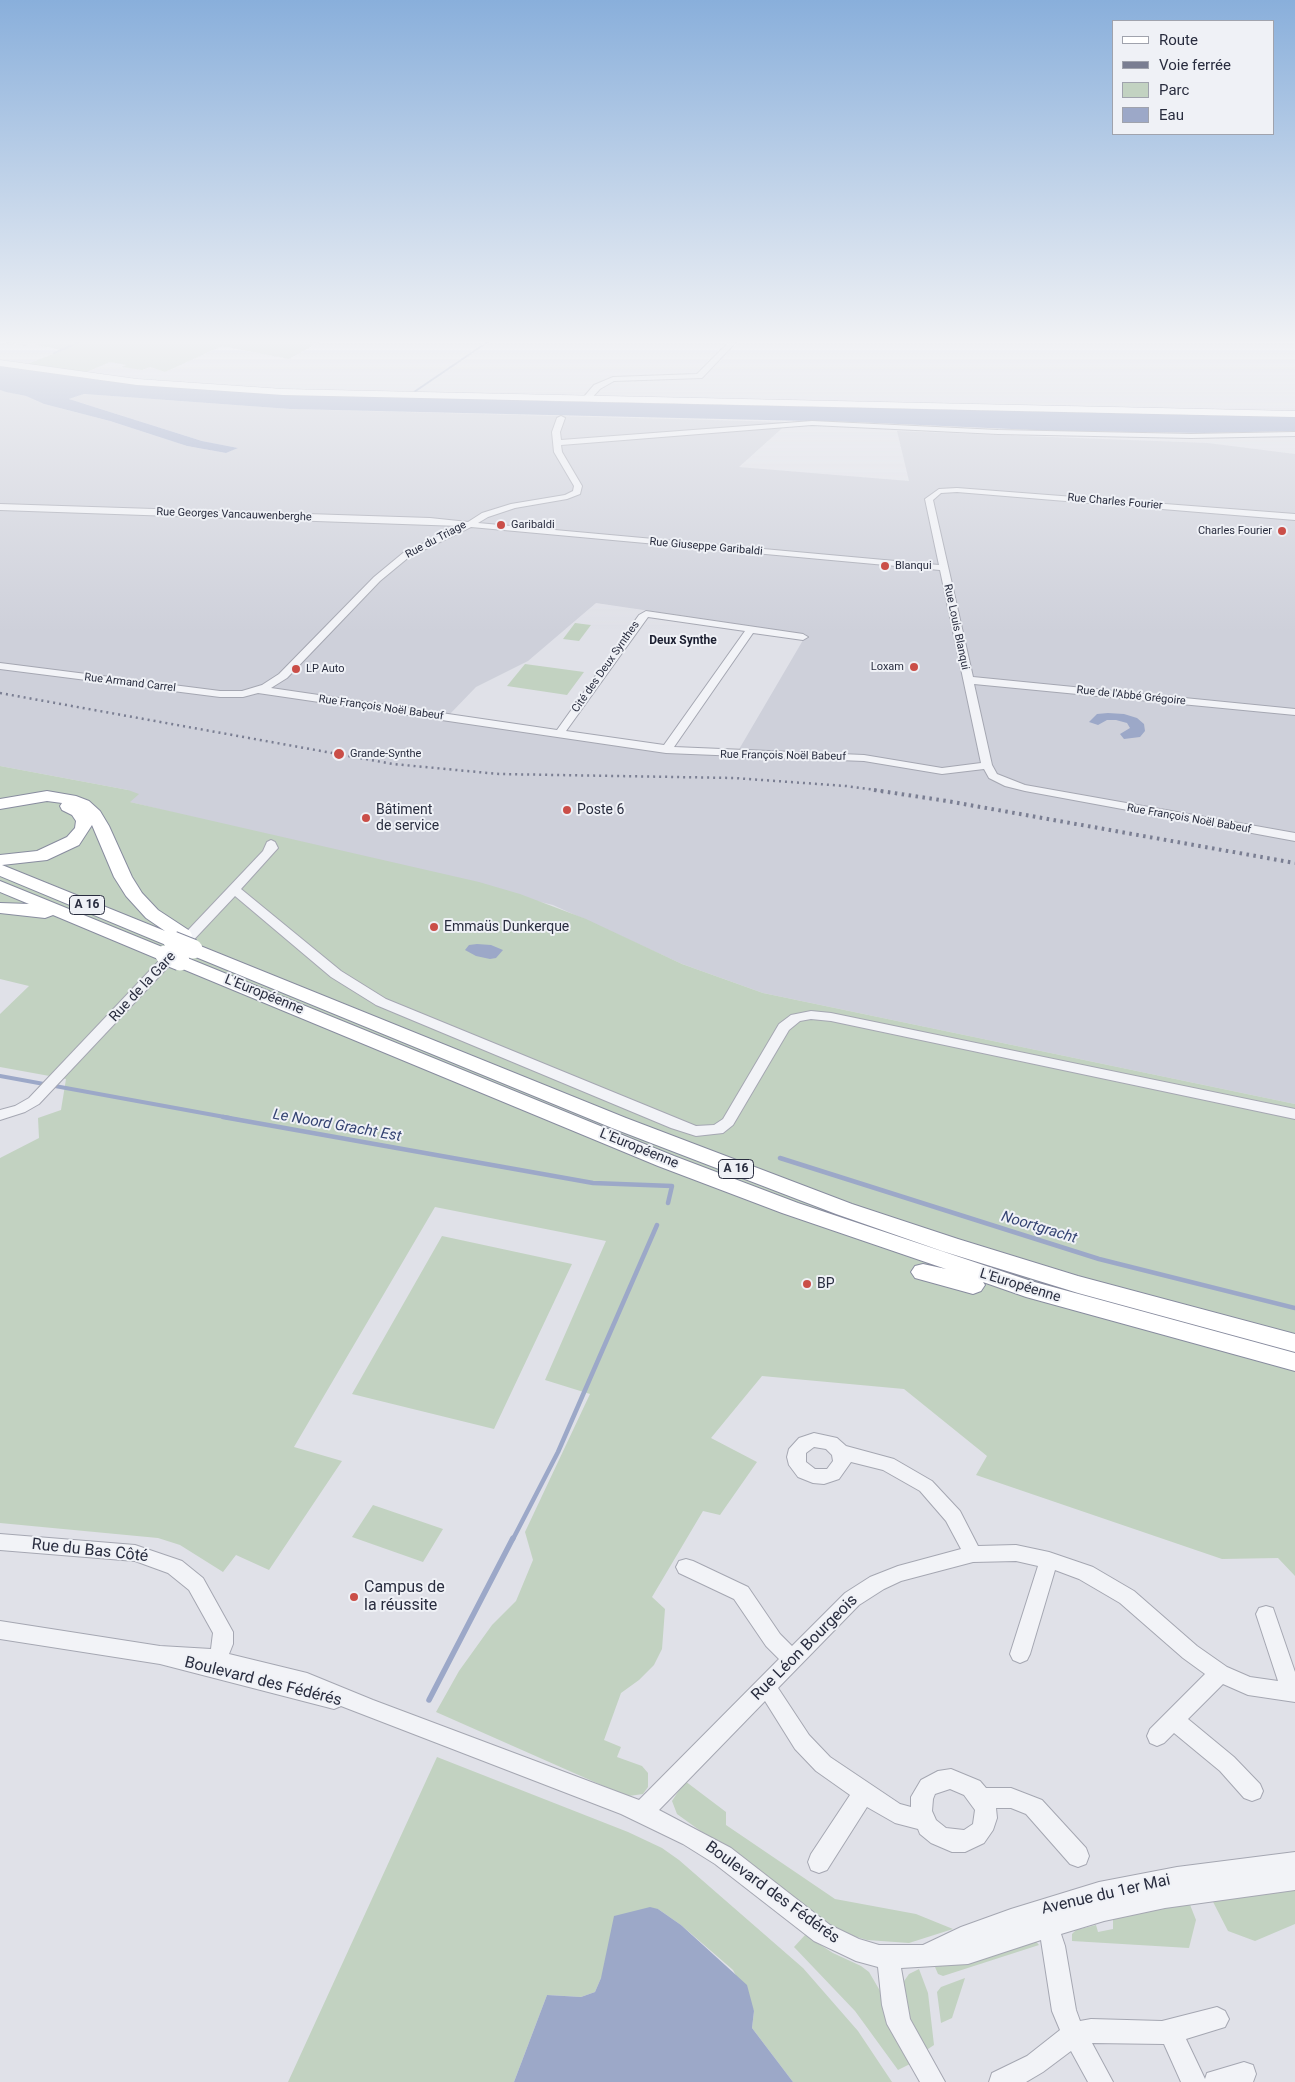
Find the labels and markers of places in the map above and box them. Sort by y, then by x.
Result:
place label: Garibaldi [511,518,555,532]
marker: Garibaldi [495,519,507,531]
place label: Charles Fourier [1198,524,1272,538]
marker: Charles Fourier [1276,525,1288,537]
place label: Blanqui [895,559,932,573]
marker: Blanqui [879,560,891,572]
place label: Loxam [871,660,904,674]
marker: Loxam [908,661,920,673]
place label: LP Auto [306,662,345,676]
marker: LP Auto [290,663,302,675]
marker: Grande-Synthe [332,747,346,761]
place label: Grande-Synthe [350,747,421,761]
place label: Bâtiment de service [376,802,439,834]
place label: Poste 6 [577,802,624,818]
marker: Poste 6 [561,804,573,816]
marker: Bâtiment de service [360,812,372,824]
place label: Emmaüs Dunkerque [444,919,569,935]
marker: Emmaüs Dunkerque [428,921,440,933]
place label: BP [817,1276,835,1292]
marker: BP [801,1278,813,1290]
place label: Campus de la réussite [364,1578,445,1616]
marker: Campus de la réussite [348,1591,360,1603]

